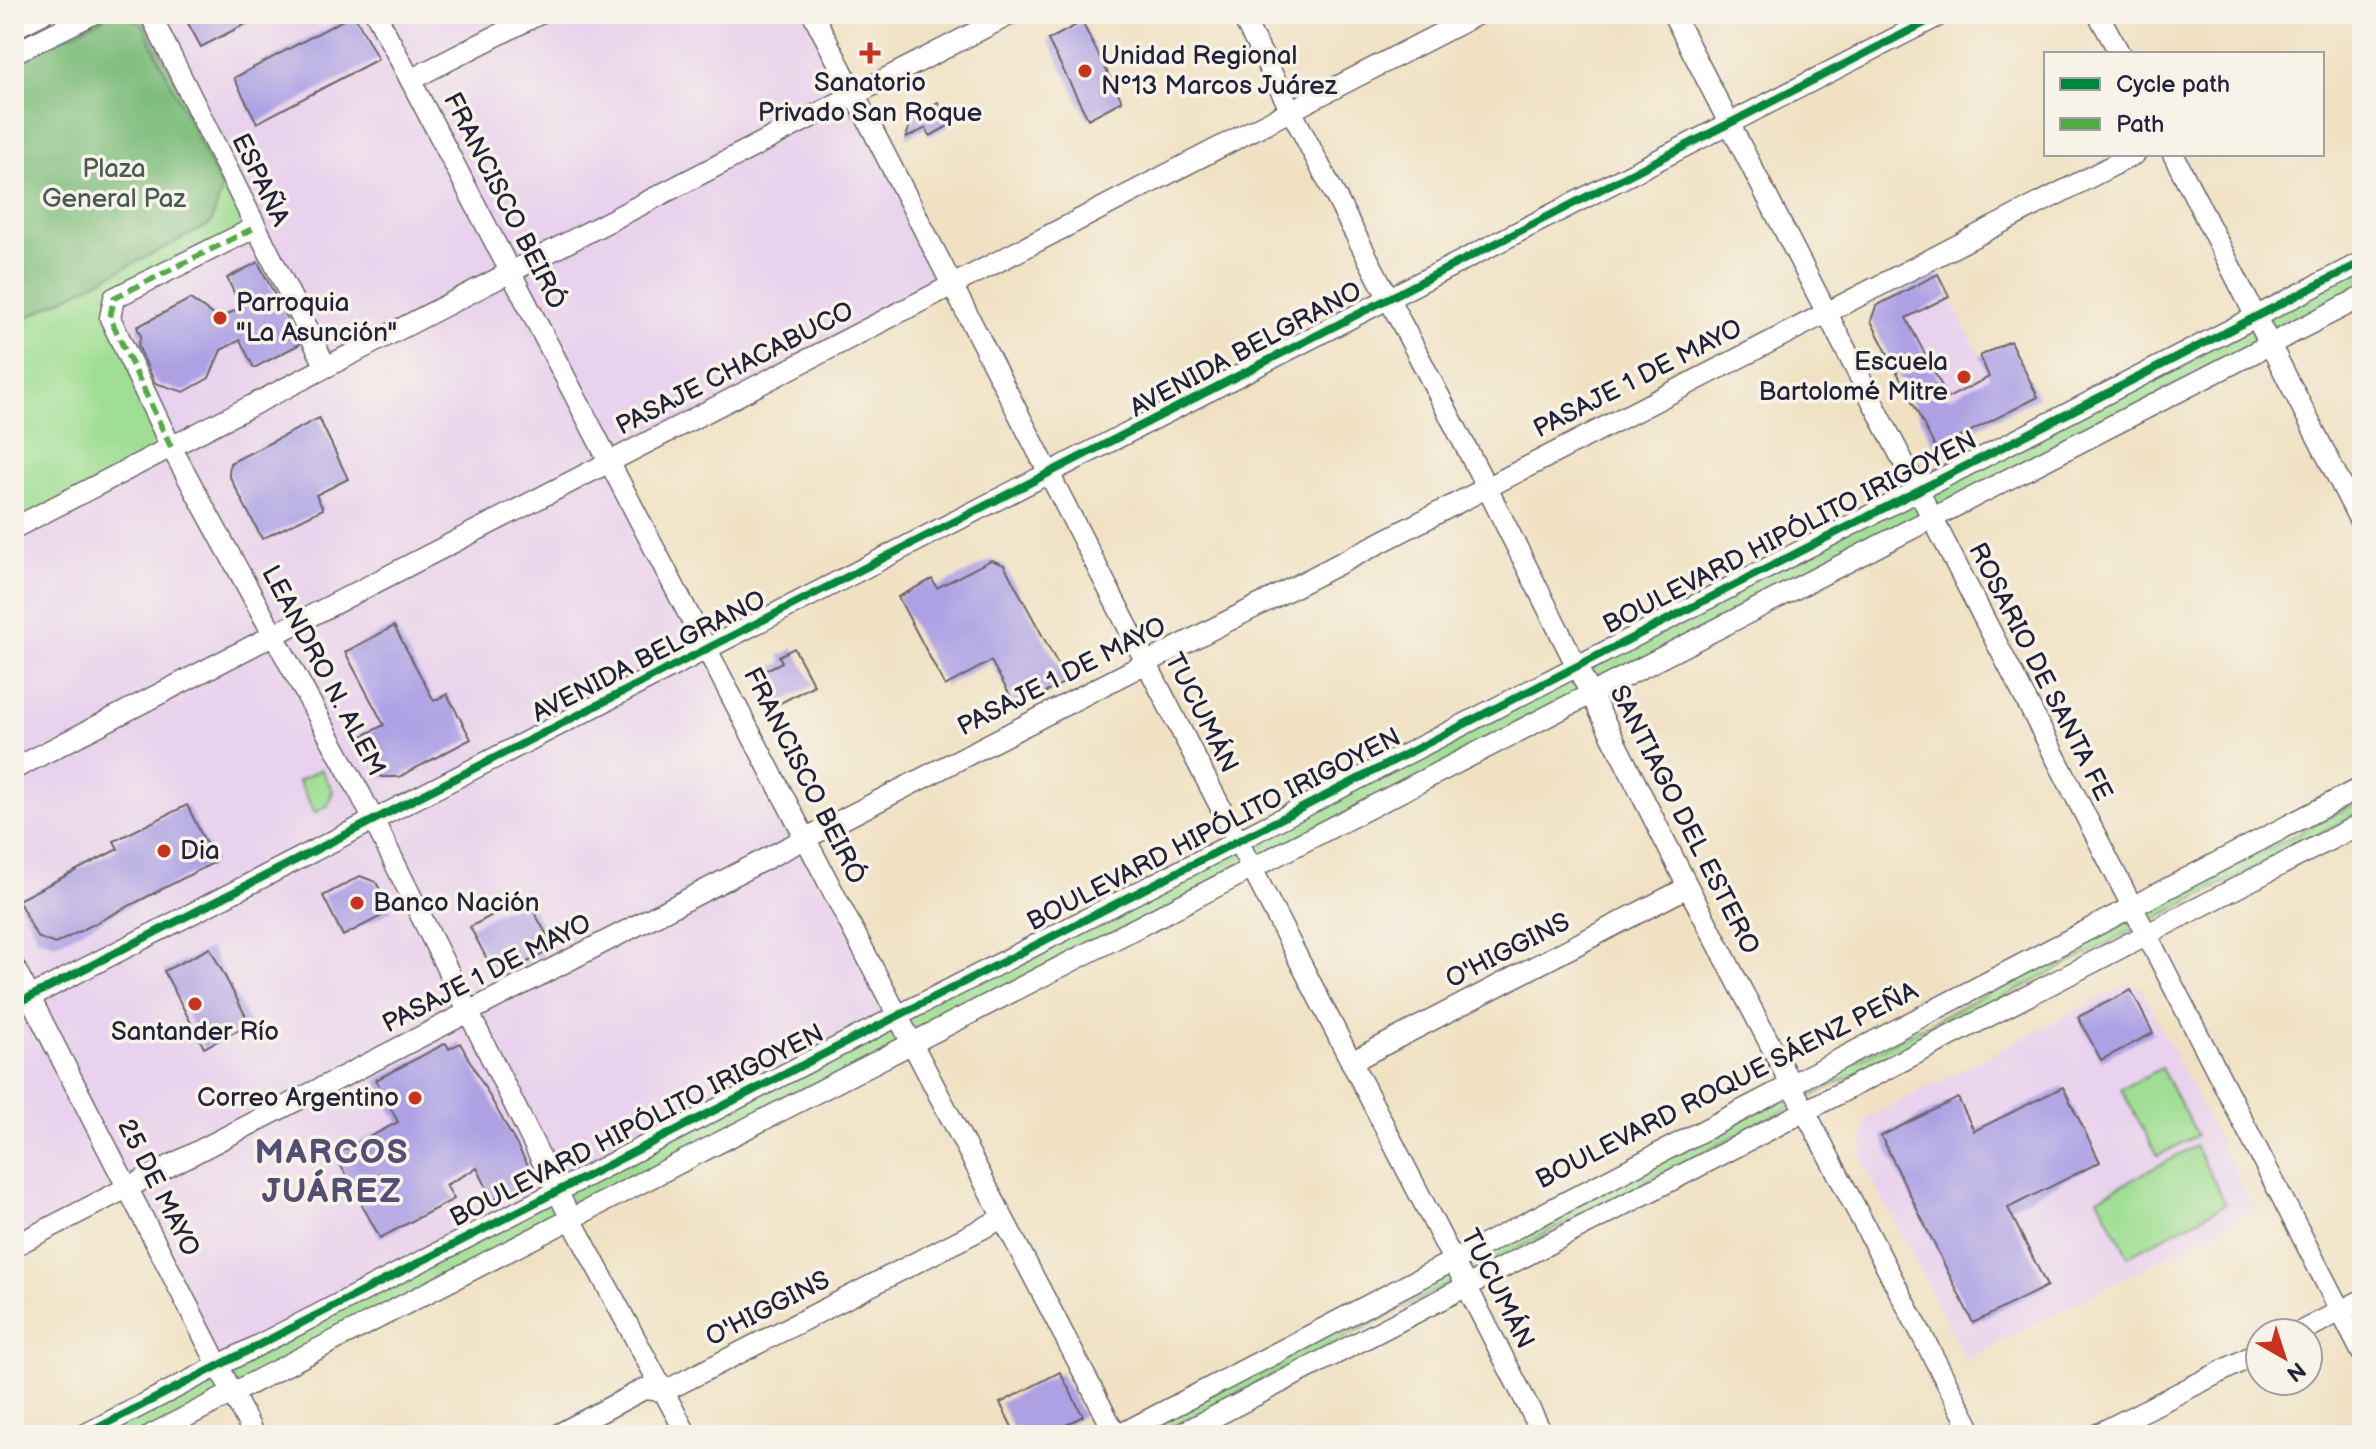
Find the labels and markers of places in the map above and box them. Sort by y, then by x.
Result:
place label: Unidad Regional Nº13 Marcos Juárez [1101,41,1338,102]
marker: Sanatorio Privado San Roque [859,42,881,64]
marker: Unidad Regional Nº13 Marcos Juárez [1076,62,1094,80]
place label: Sanatorio Privado San Roque [758,68,982,129]
place label: Parroquia "La Asunción" [236,288,397,349]
marker: Parroquia "La Asunción" [211,309,229,327]
place label: Escuela Bartolomé Mitre [1758,347,1948,408]
marker: Escuela Bartolomé Mitre [1955,368,1973,386]
place label: Dia [180,836,220,867]
marker: Dia [155,842,173,860]
place label: Banco Nación [373,888,539,919]
marker: Banco Nación [348,894,366,912]
marker: Santander Río [186,995,204,1013]
place label: Santander Río [111,1017,279,1048]
place label: Correo Argentino [197,1083,399,1114]
marker: Correo Argentino [406,1089,424,1107]

